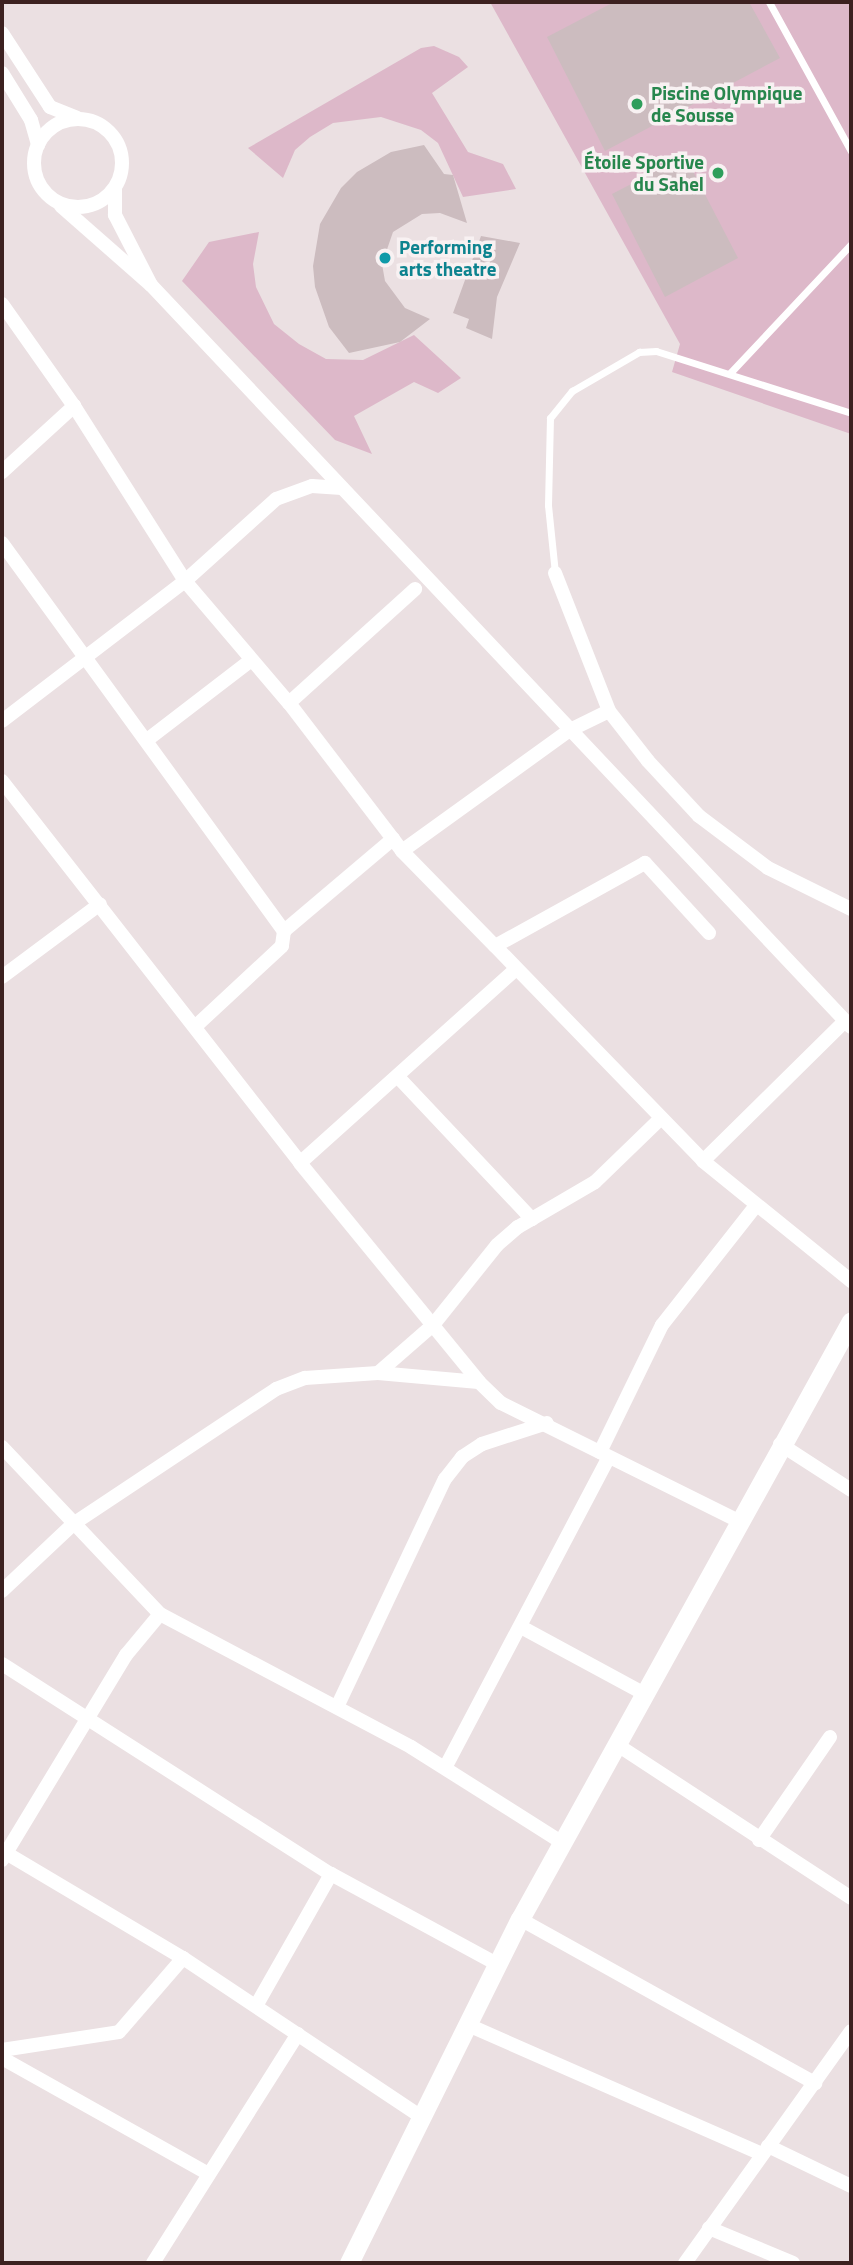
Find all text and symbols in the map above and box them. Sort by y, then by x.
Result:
place label: Piscine Olympique de Sousse [651,82,803,126]
marker: Piscine Olympique de Sousse [629,96,645,112]
place label: Étoile Sportive du Sahel [584,151,704,195]
marker: Étoile Sportive du Sahel [710,165,726,181]
place label: Performing arts theatre [399,236,496,280]
marker: Performing arts theatre [377,250,393,266]

